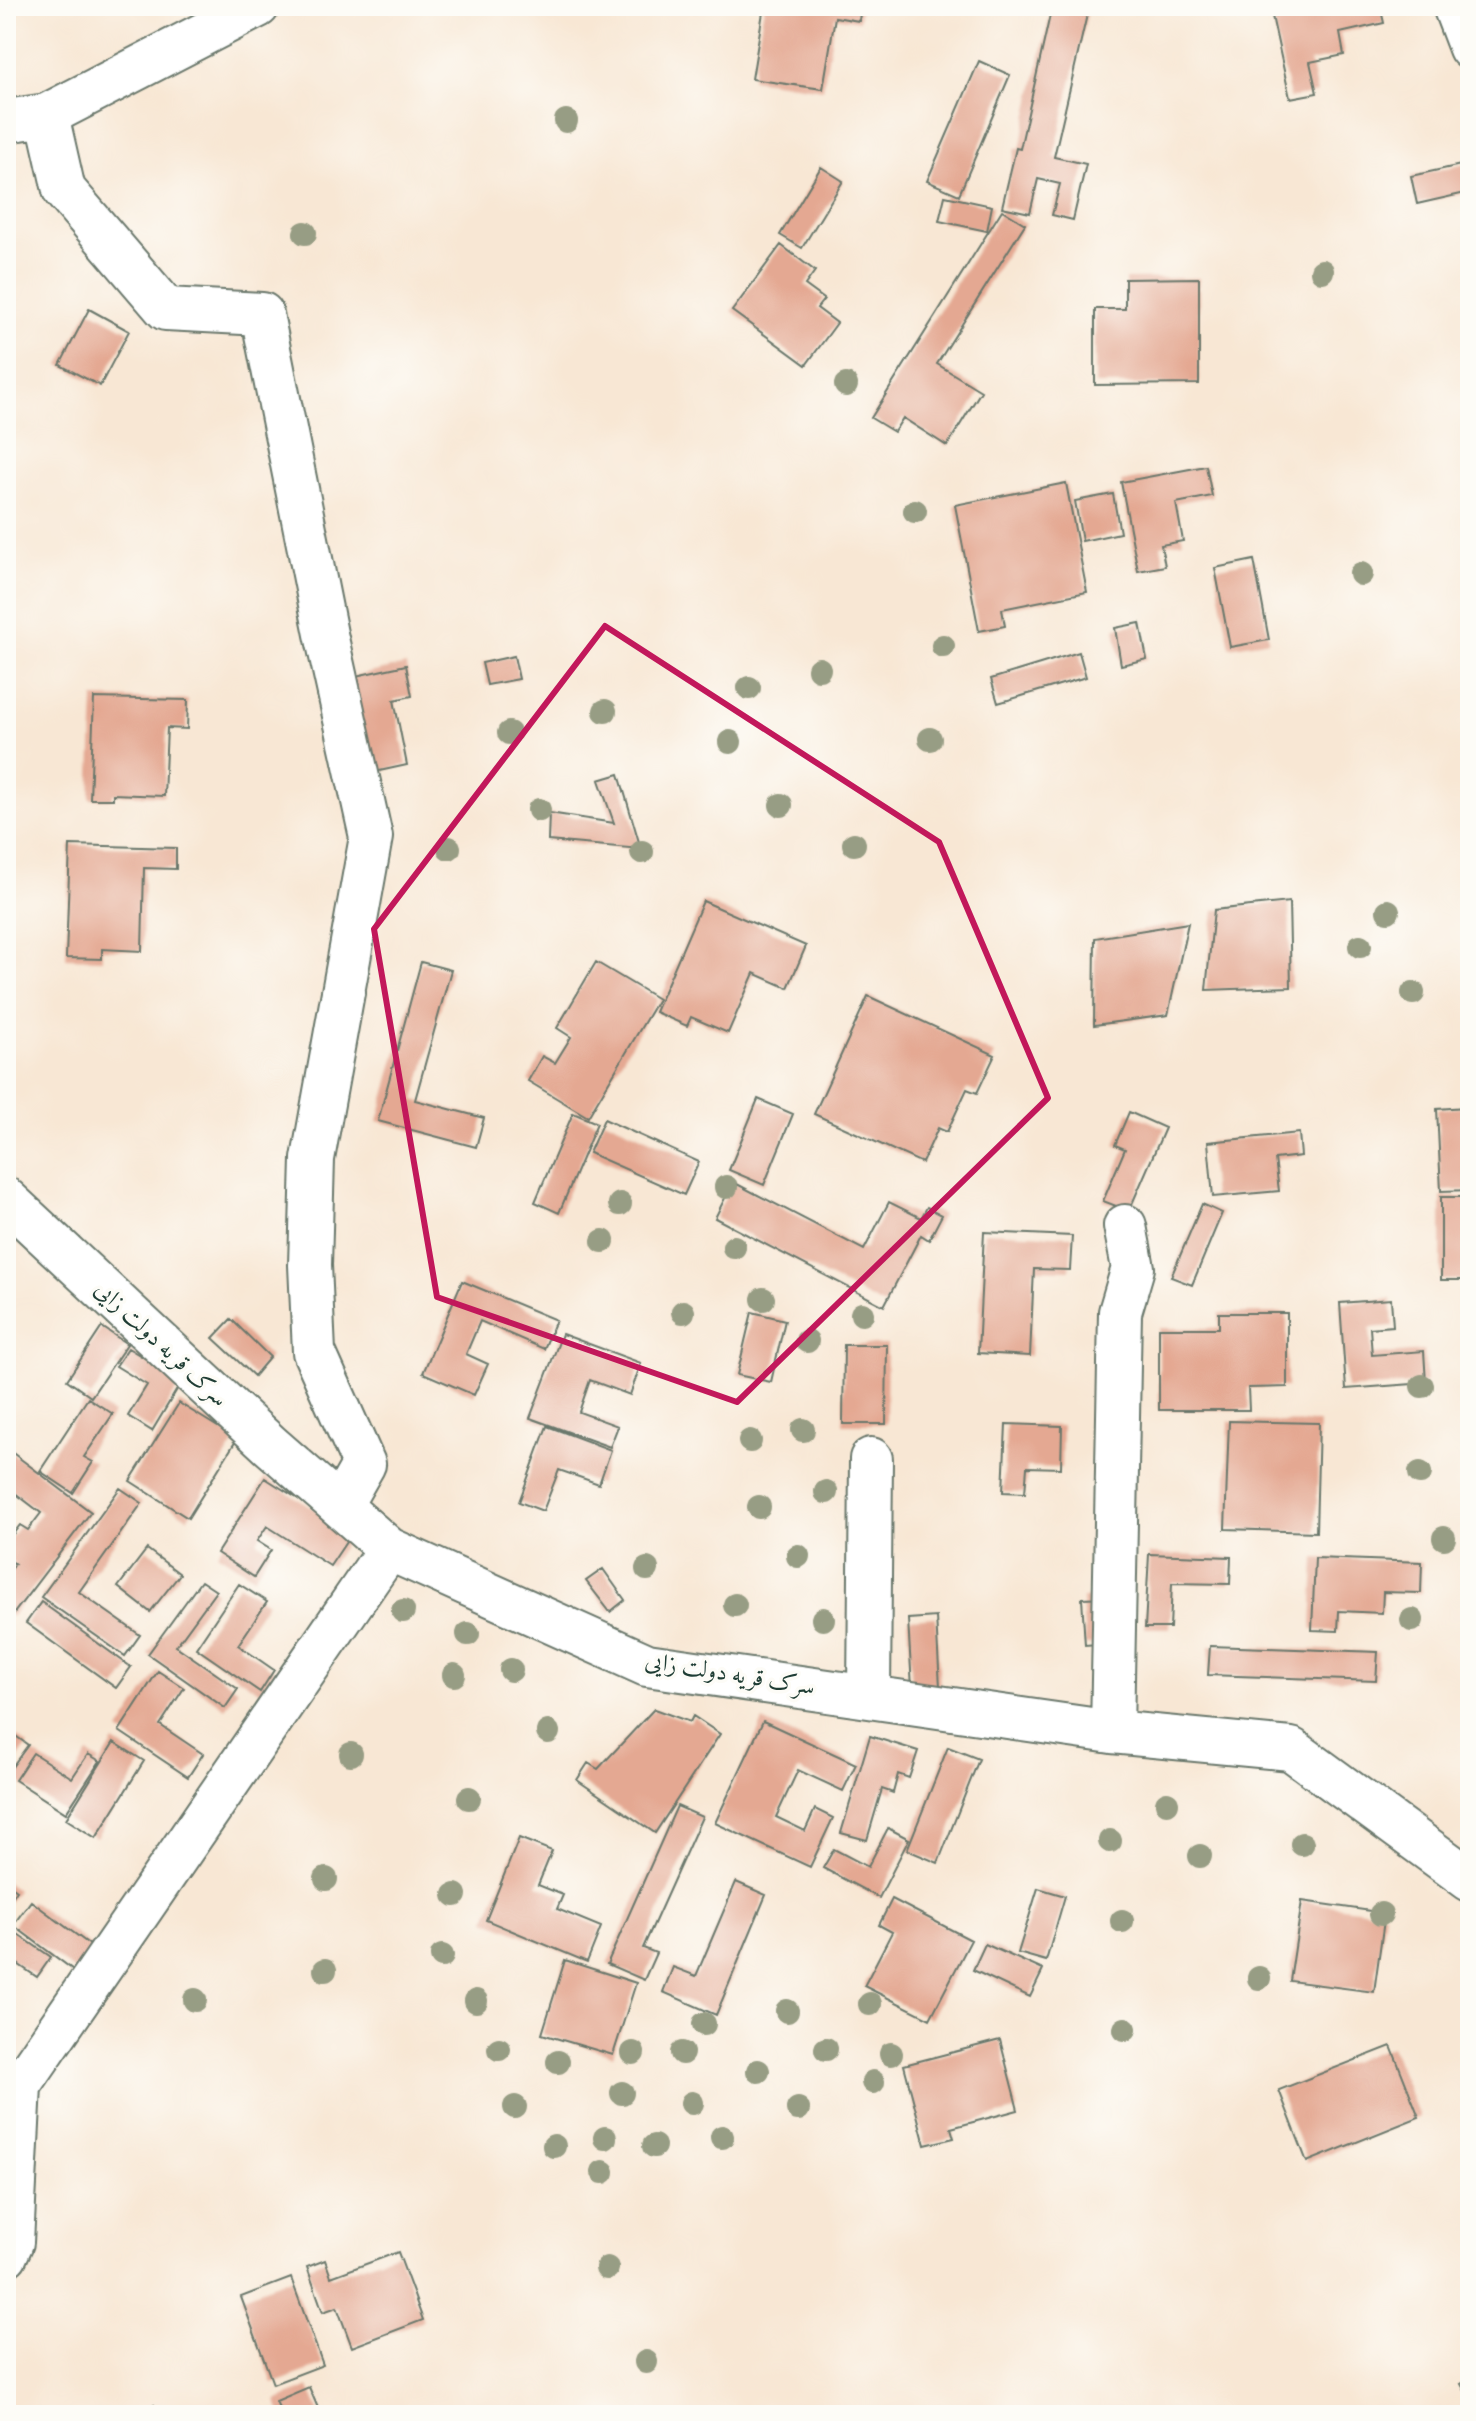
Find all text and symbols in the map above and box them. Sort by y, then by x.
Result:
street label: سرک قریه دولت زایی [88,1274,234,1414]
street label: سرک قریه دولت زایی [643,1646,817,1702]

